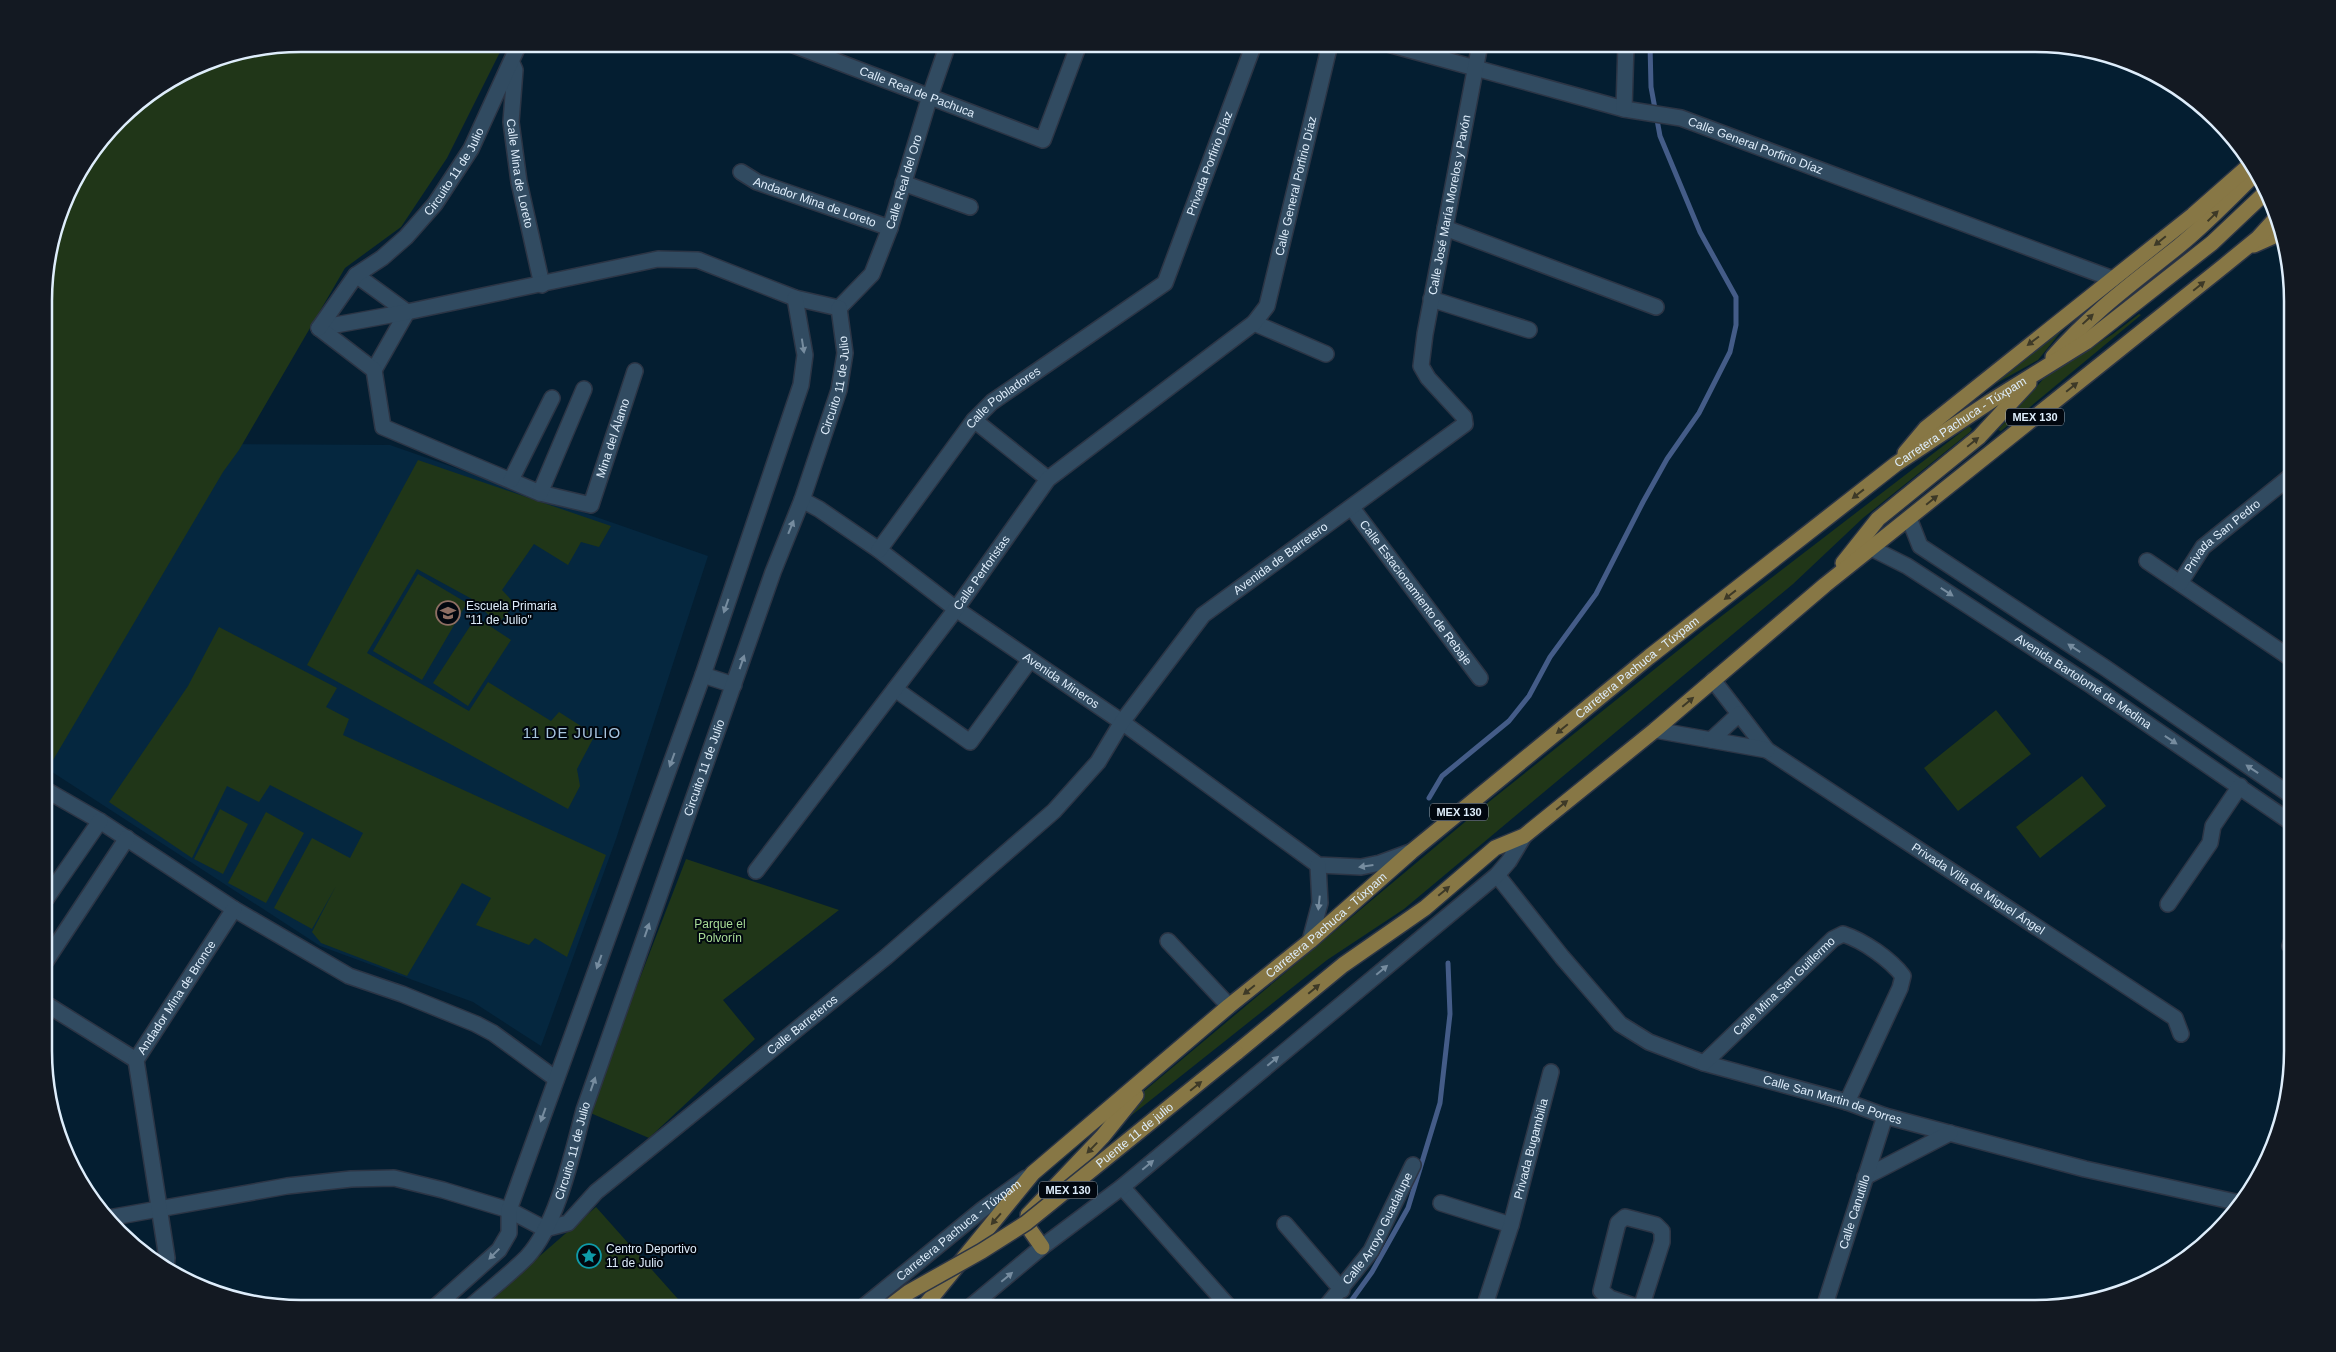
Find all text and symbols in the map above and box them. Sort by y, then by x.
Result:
street label: Calle Real de Pachuca [858,64,977,120]
street label: Privada Porfirio Díaz [1184,109,1235,218]
street label: Calle José María Morelos y Pavón [1426,114,1473,296]
street label: Calle General Porfirio Díaz [1686,114,1825,177]
street label: Calle General Porfirio Díaz [1272,115,1319,257]
street label: Calle Mina de Loreto [504,118,536,230]
street label: Circuito 11 de Julio [421,125,487,219]
street label: Calle Real del Oro [883,133,925,231]
street label: Andador Mina de Loreto [752,174,878,230]
one-way arrow [2206,210,2218,222]
one-way arrow [2154,235,2167,246]
one-way arrow [2192,280,2205,291]
one-way arrow [2081,313,2093,325]
street label: Circuito 11 de Julio [817,335,852,437]
one-way arrow [2026,336,2040,346]
one-way arrow [799,339,807,355]
street label: Calle Pobladores [963,364,1043,431]
street label: Carretera Pachuca - Túxpam [1892,374,2029,470]
one-way arrow [2066,382,2079,393]
street label: Mina del Álamo [593,396,633,480]
road number: MEX 130 [2006,408,2064,426]
one-way arrow [1966,436,1979,447]
one-way arrow [1851,489,1864,500]
one-way arrow [1925,494,1938,505]
street label: Privada San Pedro [2181,496,2263,575]
street label: Calle Estacionamiento de Rebaje [1357,517,1475,668]
street label: Avenida de Barretero [1231,519,1331,598]
one-way arrow [788,520,796,534]
street label: Calle Perforistas [950,533,1013,613]
one-way arrow [1941,588,1954,597]
one-way arrow [1723,589,1736,600]
place label: Escuela Primaria "11 de Julio" [466,599,557,627]
one-way arrow [721,599,729,614]
school or university icon: Escuela Primaria "11 de Julio" [435,600,461,626]
street label: Carretera Pachuca - Túxpam [1572,614,1702,721]
street label: Avenida Bartolomé de Medina [2013,631,2155,732]
one-way arrow [2067,643,2081,652]
street label: Avenida Mineros [1020,650,1102,711]
one-way arrow [739,654,746,669]
one-way arrow [1682,697,1694,708]
street label: Circuito 11 de Julio [681,717,728,818]
one-way arrow [1555,723,1568,734]
district label: 11 DE JULIO [523,724,621,741]
one-way arrow [2164,735,2178,745]
one-way arrow [668,752,675,767]
one-way arrow [2245,764,2258,774]
one-way arrow [1555,799,1568,810]
road number: MEX 130 [1430,804,1488,820]
street label: Privada Villa de Miguel Ángel [1909,840,2047,937]
one-way arrow [1357,862,1373,870]
street label: Carretera Pachuca - Túxpam [1263,870,1390,981]
one-way arrow [1437,886,1450,897]
one-way arrow [1315,896,1323,912]
park label: Parque el Polvorín [694,917,746,945]
one-way arrow [643,922,651,937]
street label: Calle Mina San Guillermo [1730,934,1838,1038]
street label: Andador Mina de Bronce [135,938,219,1057]
one-way arrow [595,955,603,970]
one-way arrow [1376,965,1388,976]
one-way arrow [1307,983,1320,994]
one-way arrow [1243,985,1256,996]
street label: Calle Barreteros [764,992,840,1058]
one-way arrow [1266,1056,1279,1067]
street label: Calle San Martin de Porres [1762,1072,1903,1127]
one-way arrow [590,1076,597,1091]
one-way arrow [1189,1080,1202,1091]
street label: Privada Bugambilia [1511,1097,1551,1201]
street label: Circuito 11 de Julio [552,1099,593,1202]
street label: Puente 11 de julio [1093,1099,1176,1171]
one-way arrow [539,1107,546,1122]
one-way arrow [1086,1142,1098,1154]
one-way arrow [1141,1160,1154,1171]
street label: Calle Arroyo Guadalupe [1340,1170,1415,1287]
street label: Calle Canutillo [1836,1172,1873,1251]
street label: Carretera Pachuca - Túxpam [894,1177,1024,1284]
road number: MEX 130 [1039,1182,1097,1198]
one-way arrow [990,1212,1002,1224]
place label: Centro Deportivo 11 de Julio [606,1242,697,1270]
place icon: Centro Deportivo 11 de Julio [576,1243,602,1269]
one-way arrow [488,1248,500,1260]
one-way arrow [1000,1271,1013,1282]

